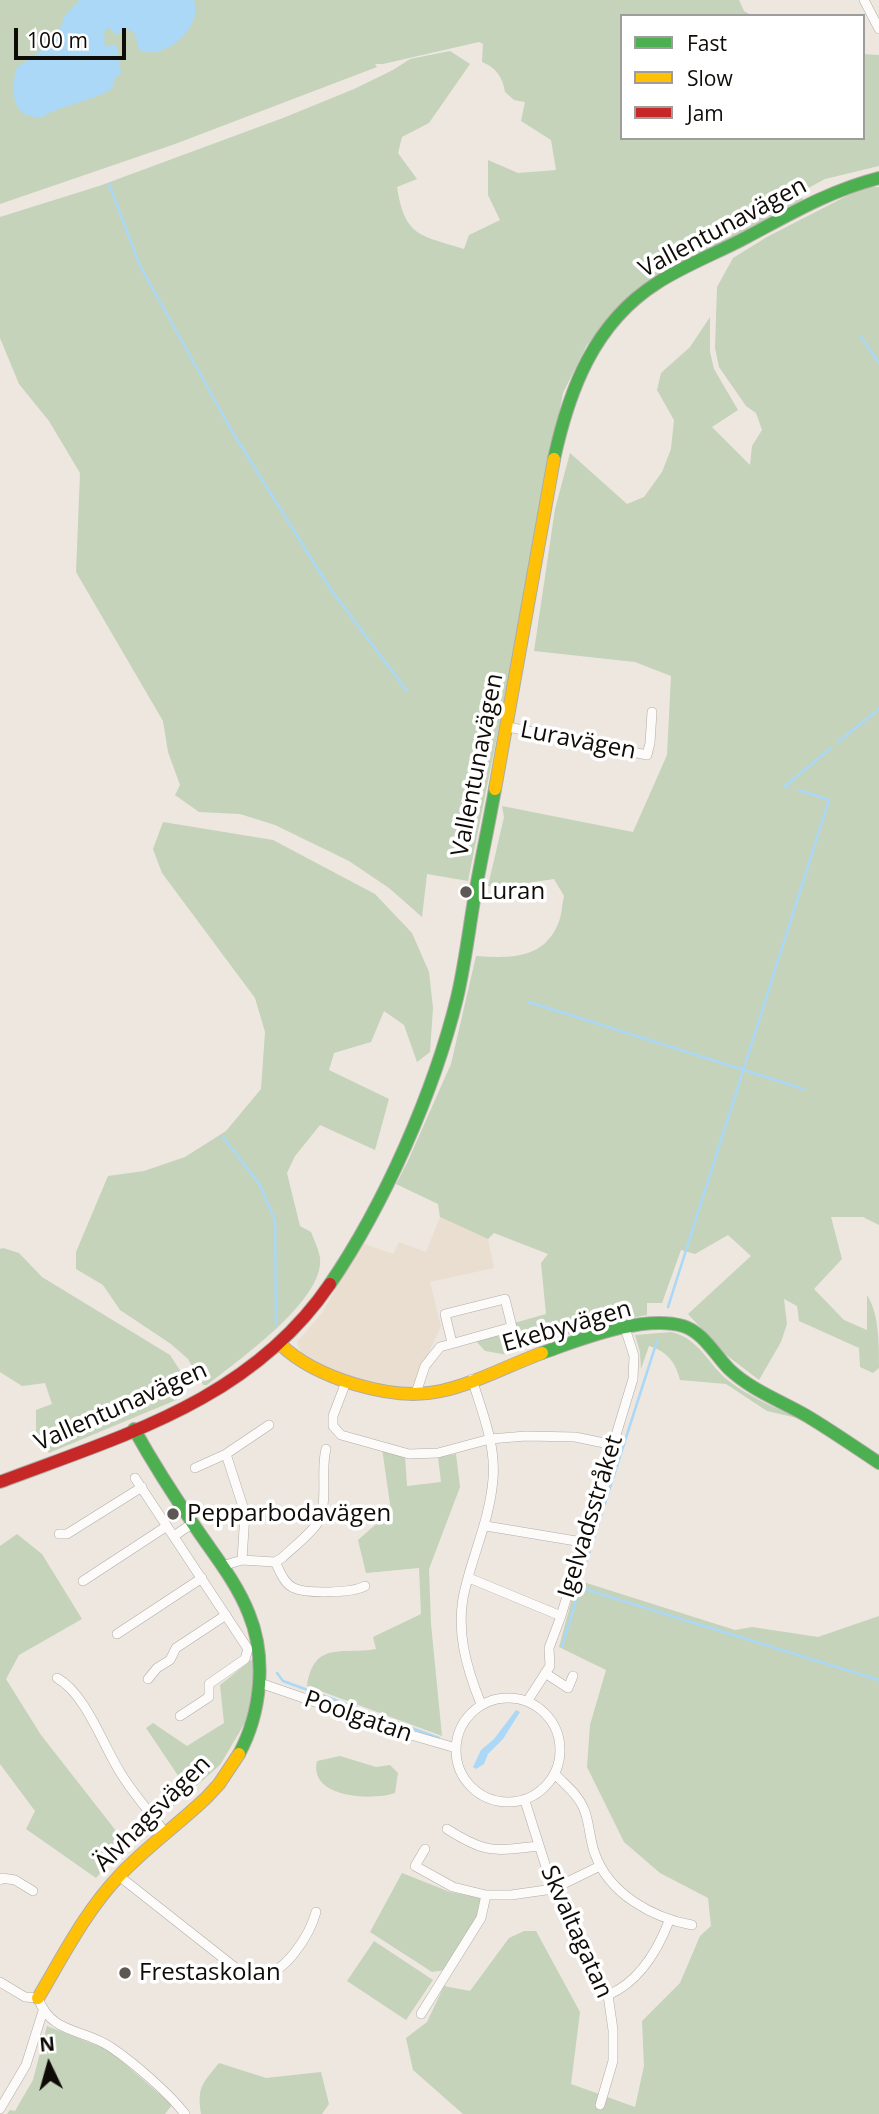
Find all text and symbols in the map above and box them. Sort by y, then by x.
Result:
scale bar [18,14,130,58]
legend [620,14,865,140]
text: 100 m [27,26,88,54]
text: Fast [687,29,727,57]
text: Slow [687,64,733,92]
text: Jam [687,99,724,127]
street label: Vallentunavägen [634,172,812,284]
street label: Vallentunavägen [446,671,510,859]
street label: Luravägen [518,716,638,766]
place label: Luran [480,878,545,906]
marker: Luran [458,884,474,900]
street label: Ekebyvägen [499,1295,635,1359]
street label: Vallentunavägen [30,1356,212,1458]
street label: Igelvadsstråket [553,1432,629,1602]
place label: Pepparbodavägen [187,1500,391,1528]
marker: Pepparbodavägen [165,1506,181,1522]
street label: Poolgatan [300,1685,416,1749]
street label: Älvhagsvägen [89,1750,217,1878]
street label: Skvaltagatan [534,1861,618,2003]
place label: Frestaskolan [139,1959,281,1987]
marker: Frestaskolan [117,1965,133,1981]
north arrow [14,2030,84,2100]
text: N [38,2030,56,2058]

